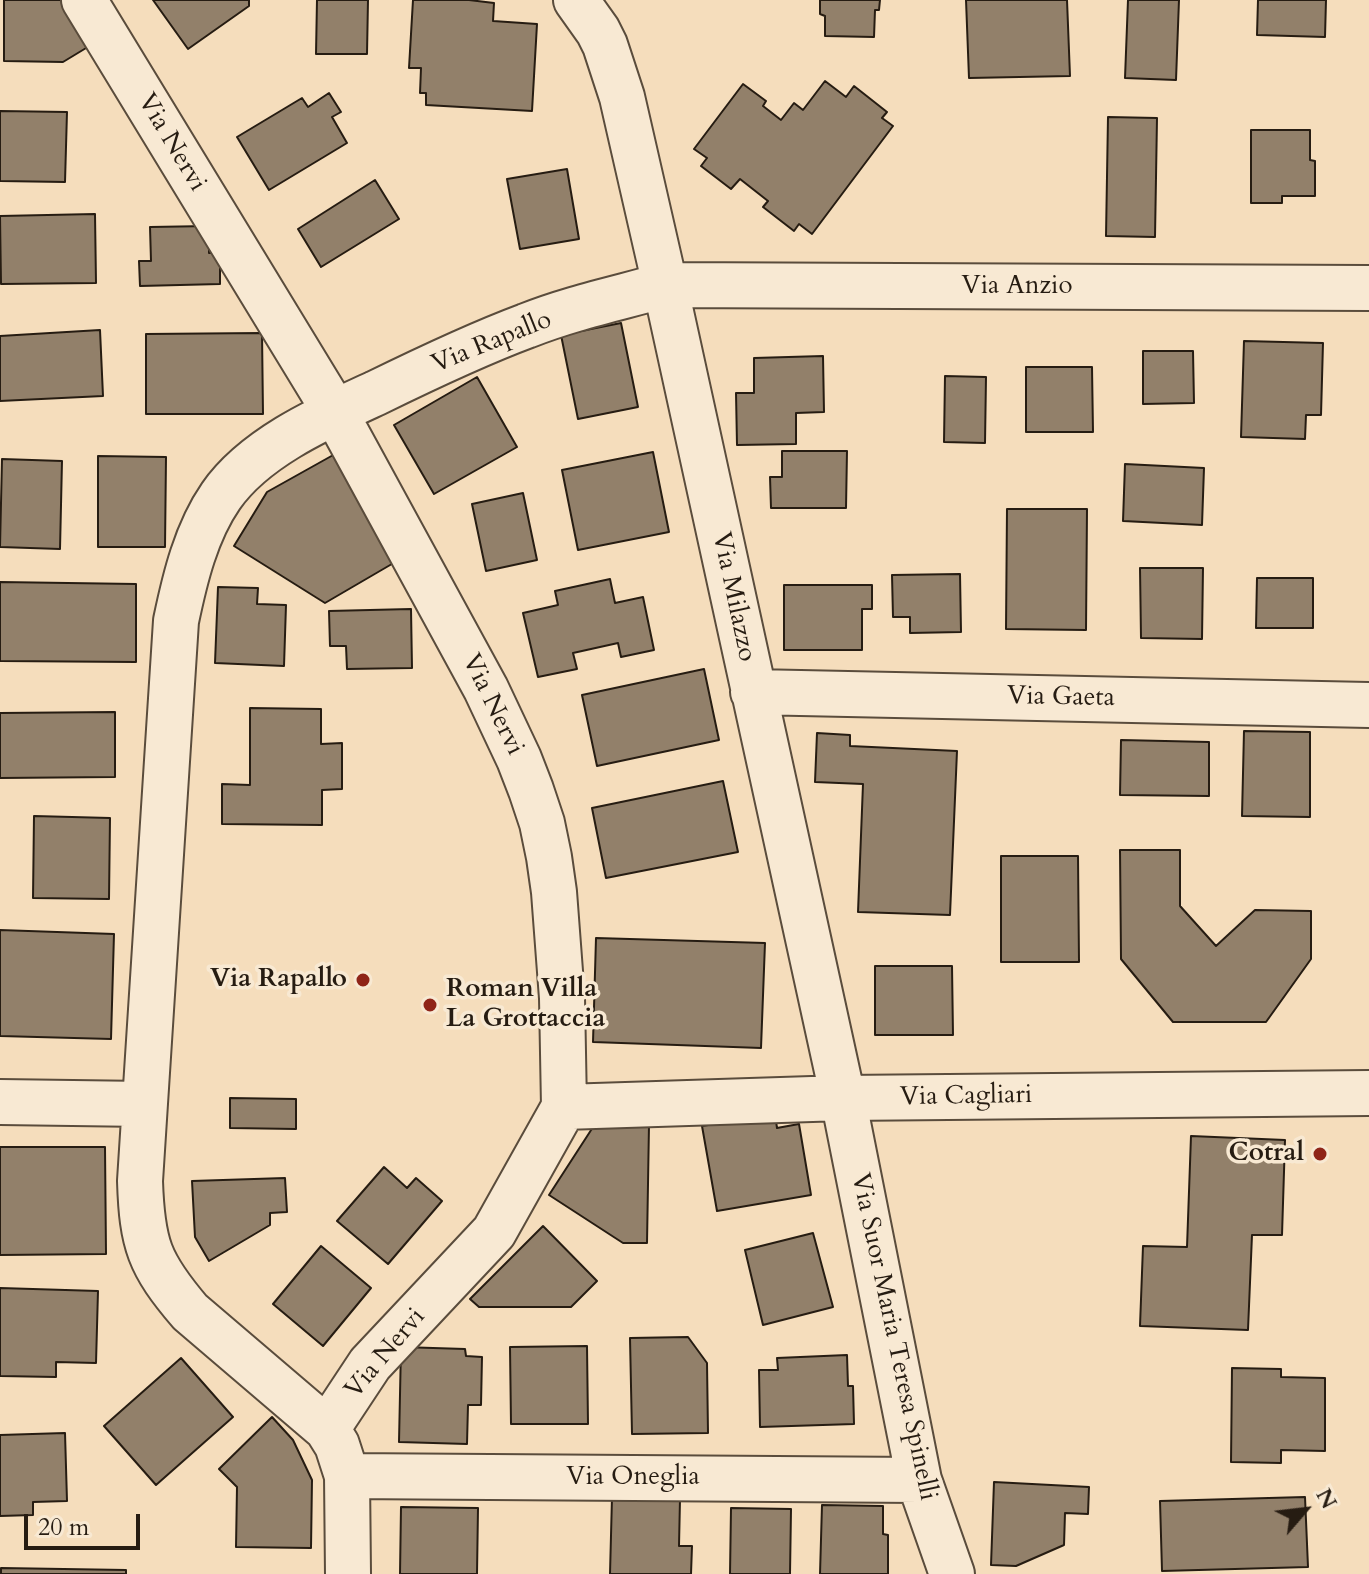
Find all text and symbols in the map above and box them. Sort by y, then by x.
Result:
street label: Via Nervi [130,88,212,198]
street label: Via Anzio [962,271,1072,303]
street label: Via Rapallo [428,305,556,381]
street label: Via Milazzo [704,529,762,665]
street label: Via Nervi [454,649,530,761]
street label: Via Gaeta [1007,681,1115,715]
place label: Via Rapallo [210,964,347,996]
marker: Via Rapallo [354,971,372,989]
place label: Roman Villa La Grottaccia [446,974,606,1036]
marker: Roman Villa La Grottaccia [421,996,439,1014]
street label: Via Cagliari [900,1080,1032,1114]
place label: Cotral [1229,1138,1304,1170]
marker: Cotral [1311,1145,1329,1163]
street label: Via Suor Maria Teresa Spinelli [843,1171,943,1503]
street label: Via Nervi [339,1302,433,1406]
street label: Via Oneglia [566,1462,700,1494]
north arrow [1265,1470,1345,1550]
text: N [1308,1483,1344,1514]
scale bar [28,1498,144,1548]
text: 20 m [38,1511,89,1544]

